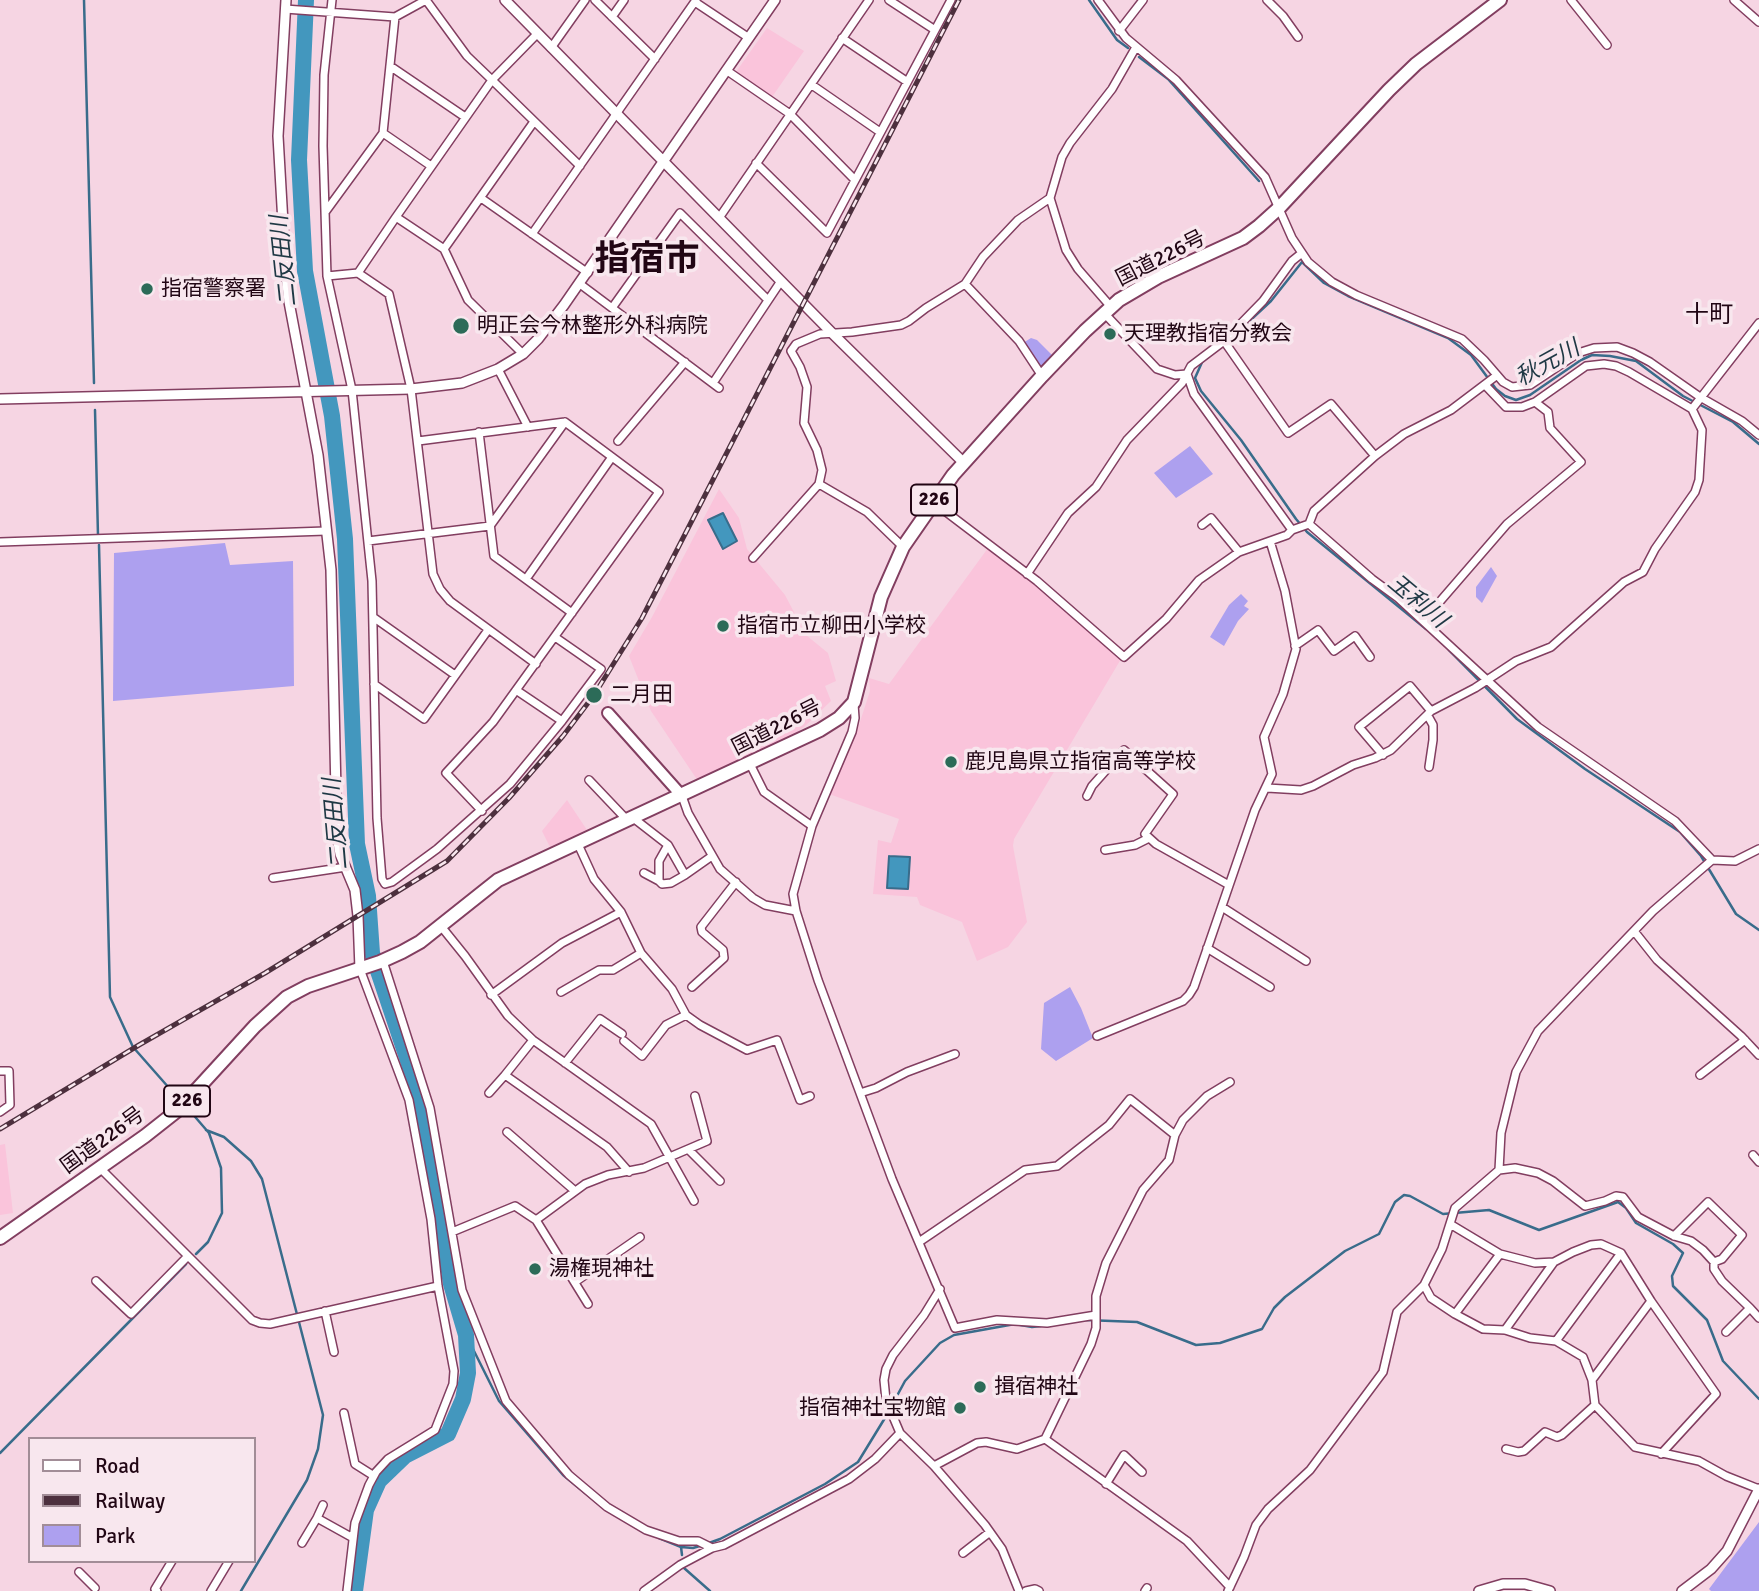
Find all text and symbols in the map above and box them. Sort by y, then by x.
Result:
water label: 二反田川 [266,214,304,308]
street label: 国道226号 [1112,226,1210,292]
district label: 指宿市 [595,240,699,282]
place label: 指宿警察署 [161,276,266,302]
marker: 指宿警察署 [139,281,155,297]
district label: 十町 [1685,302,1733,330]
place label: 明正会今林整形外科病院 [477,313,708,339]
marker: 明正会今林整形外科病院 [451,316,471,336]
place label: 天理教指宿分教会 [1124,321,1292,347]
marker: 天理教指宿分教会 [1102,326,1118,342]
water label: 秋元川 [1511,335,1585,393]
road number: 226 [911,485,957,516]
water label: 玉利川 [1382,569,1452,635]
place label: 指宿市立柳田小学校 [737,613,926,639]
marker: 指宿市立柳田小学校 [715,618,731,634]
place label: 二月田 [610,682,673,708]
marker: 二月田 [584,685,604,705]
street label: 国道226号 [728,695,826,761]
place label: 鹿児島県立指宿高等学校 [965,749,1196,775]
marker: 鹿児島県立指宿高等学校 [943,754,959,770]
water label: 二反田川 [319,777,355,871]
road number: 226 [164,1086,210,1116]
street label: 国道226号 [56,1102,150,1180]
place label: 湯権現神社 [549,1256,654,1282]
marker: 湯権現神社 [527,1261,543,1277]
place label: 揖宿神社 [994,1374,1078,1400]
marker: 揖宿神社 [972,1379,988,1395]
place label: 指宿神社宝物館 [799,1395,946,1421]
marker: 指宿神社宝物館 [952,1400,968,1416]
legend [28,1437,256,1563]
text: Road [95,1453,140,1479]
text: Railway [95,1488,165,1514]
text: Park [95,1523,135,1549]

